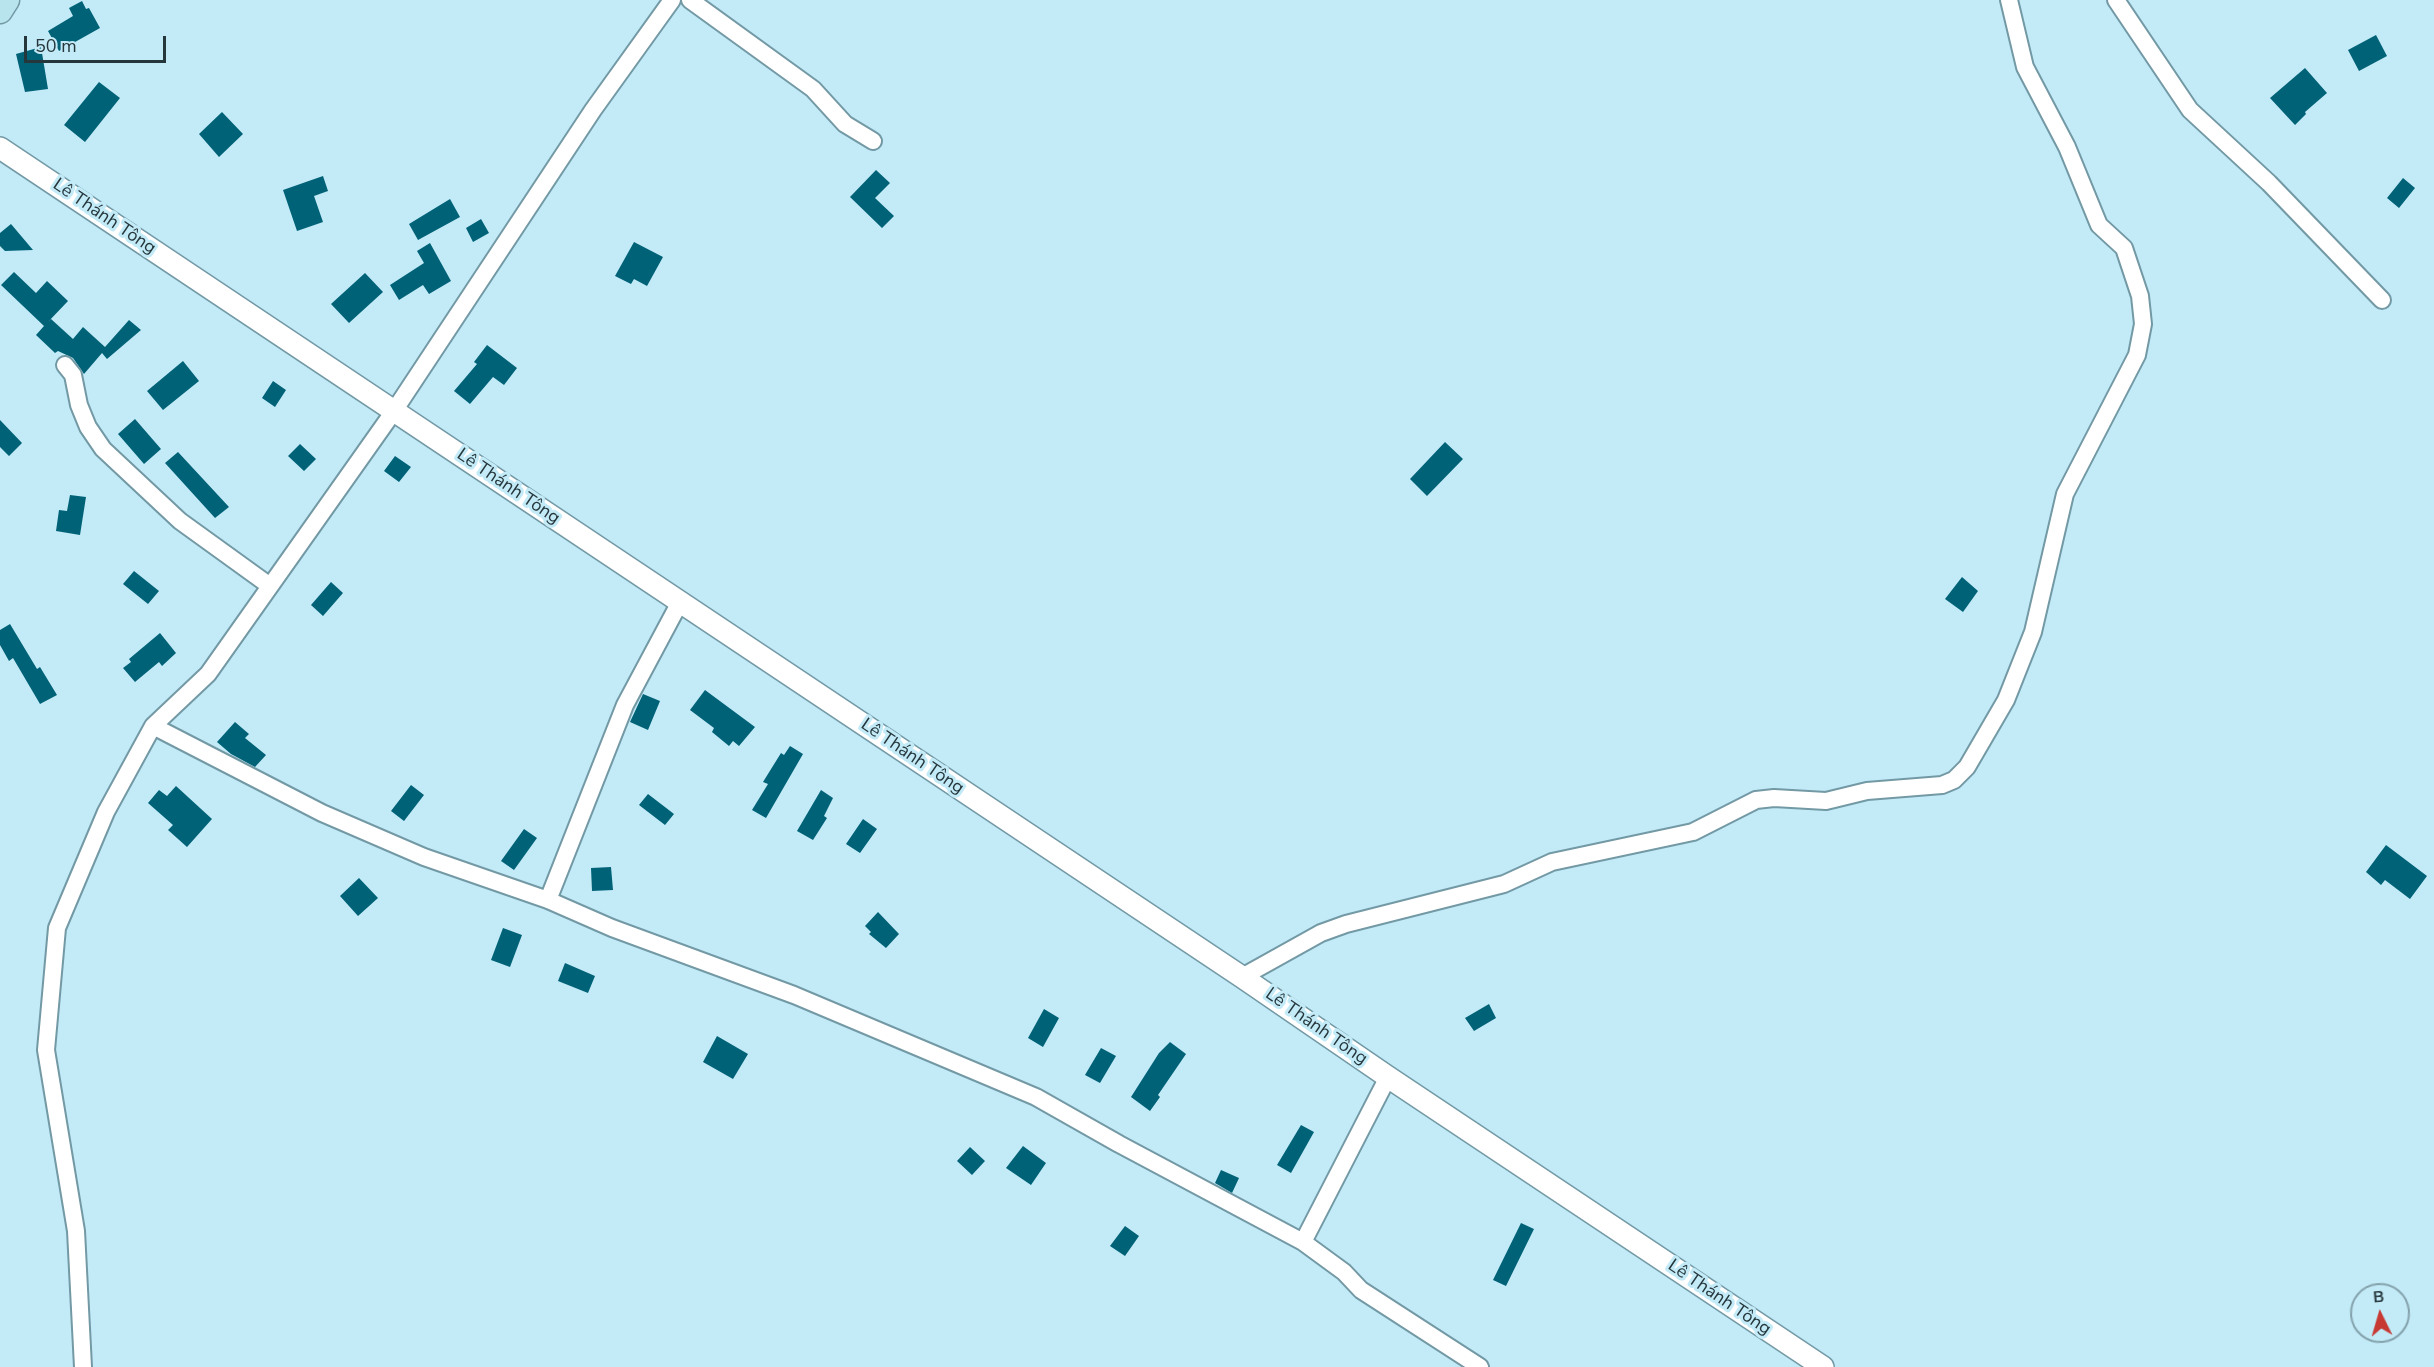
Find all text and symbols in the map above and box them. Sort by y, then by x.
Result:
scale bar [27,24,170,62]
text: 50 m [35,34,77,58]
street label: Lê Thánh Tông [48,175,160,259]
street label: Lê Thánh Tông [452,445,564,529]
street label: Lê Thánh Tông [856,715,968,799]
street label: Lê Thánh Tông [1261,984,1371,1070]
street label: Lê Thánh Tông [1663,1256,1775,1340]
north arrow [2350,1283,2410,1343]
text: B [2372,1286,2385,1308]

